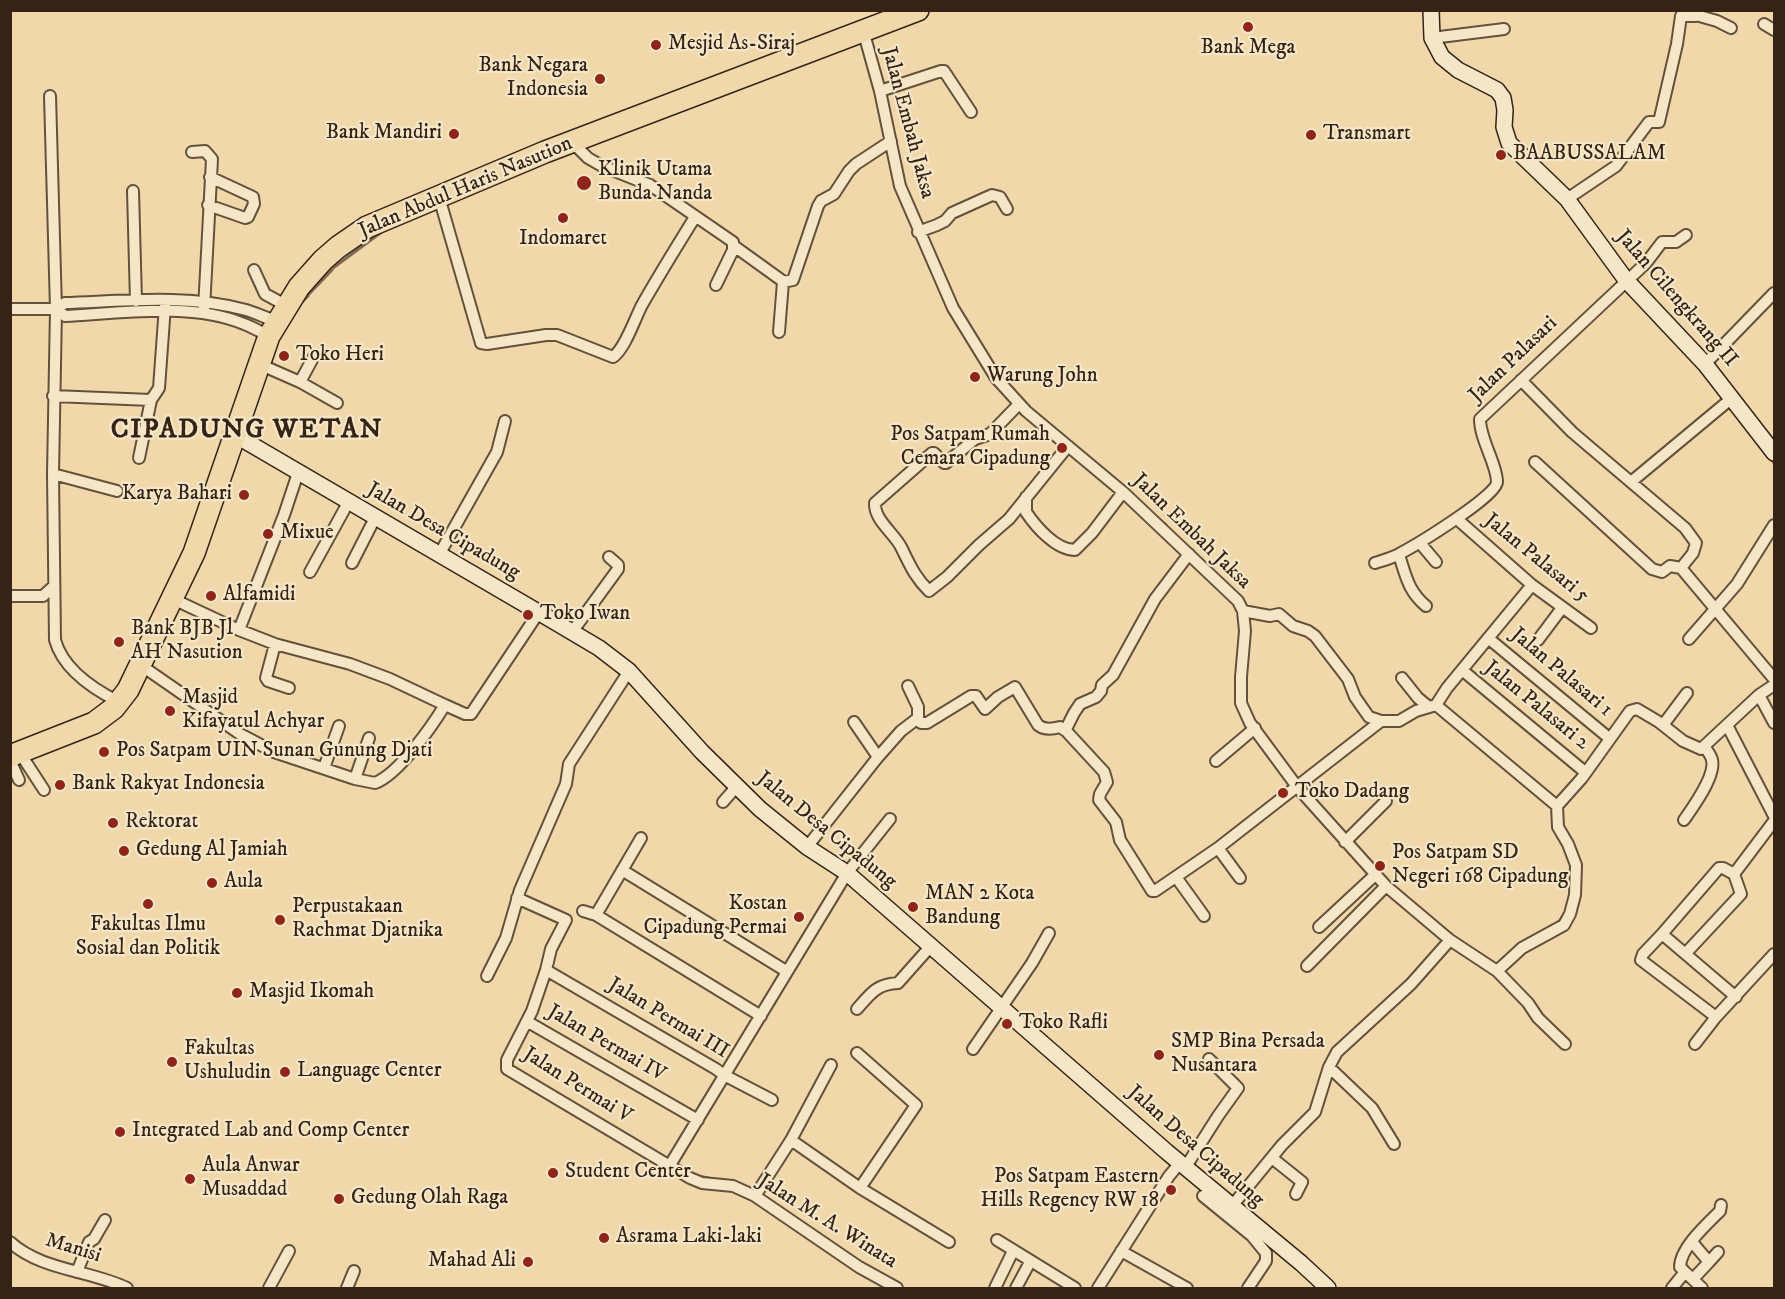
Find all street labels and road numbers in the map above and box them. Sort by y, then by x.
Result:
street label: Jalan Embah Jaksa [875,45,939,201]
street label: Jalan Abdul Haris Nasution [355,132,577,244]
street label: Jalan Cilengkrang II [1610,225,1742,373]
street label: Jalan Palasari [1465,312,1563,408]
street label: Jalan Embah Jaksa [1126,469,1256,595]
street label: Jalan Desa Cipadung [362,478,524,586]
street label: Jalan Palasari 5 [1478,509,1594,609]
street label: Jalan Palasari 1 [1505,623,1617,723]
street label: Jalan Palasari 2 [1478,656,1594,756]
street label: Jalan Desa Cipadung [751,767,901,895]
street label: Jalan Permai III [603,973,733,1065]
street label: Jalan Permai IV [542,1000,670,1088]
street label: Jalan Permai V [518,1042,636,1130]
street label: Jalan Desa Cipadung [1121,1081,1269,1213]
street label: Jalan M. A. Winata [753,1169,901,1275]
street label: Manisi [42,1229,104,1269]

